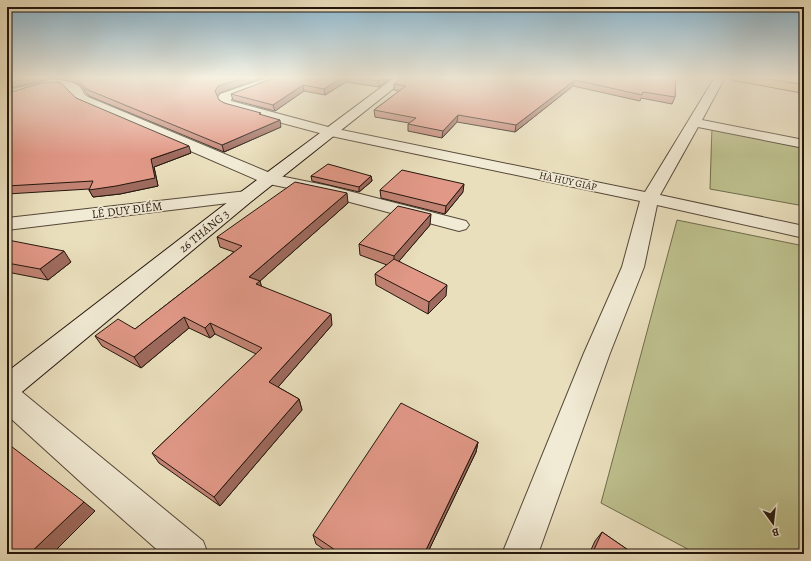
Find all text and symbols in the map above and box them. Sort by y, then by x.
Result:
street label: HÀ HUY GIÁP [538,169,598,194]
street label: LÊ DUY ĐIẾM [91,198,163,222]
street label: 26 THÁNG 3 [176,206,232,256]
north arrow [753,503,793,543]
text: B [770,524,781,540]

